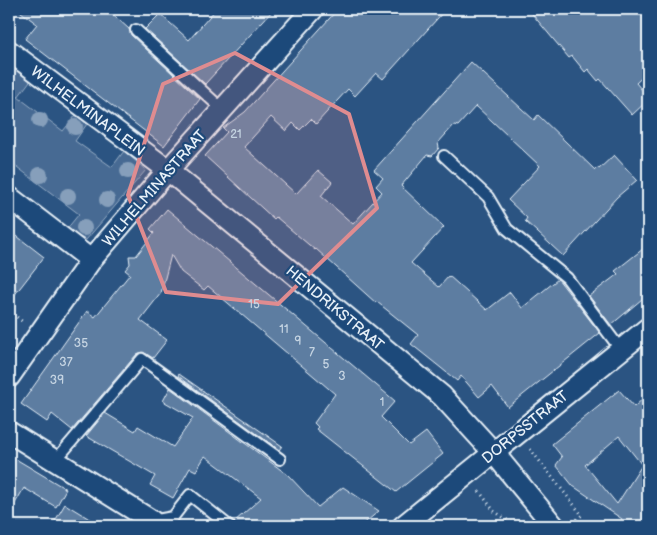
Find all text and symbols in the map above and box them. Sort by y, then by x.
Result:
street label: WILHELMINAPLEIN [27,62,149,161]
street label: WILHELMINASTRAAT [98,126,210,251]
house number: 21 [230,127,242,142]
street label: HENDRIKSTRAAT [282,262,388,355]
house number: 15 [248,297,260,312]
house number: 11 [279,322,289,337]
house number: 9 [295,334,302,349]
house number: 35 [74,336,88,351]
house number: 7 [309,345,315,360]
house number: 37 [59,355,73,370]
house number: 5 [323,357,330,372]
house number: 3 [338,369,346,384]
house number: 39 [50,373,64,388]
street label: DORPSSTRAAT [478,387,572,468]
house number: 1 [380,395,384,410]

